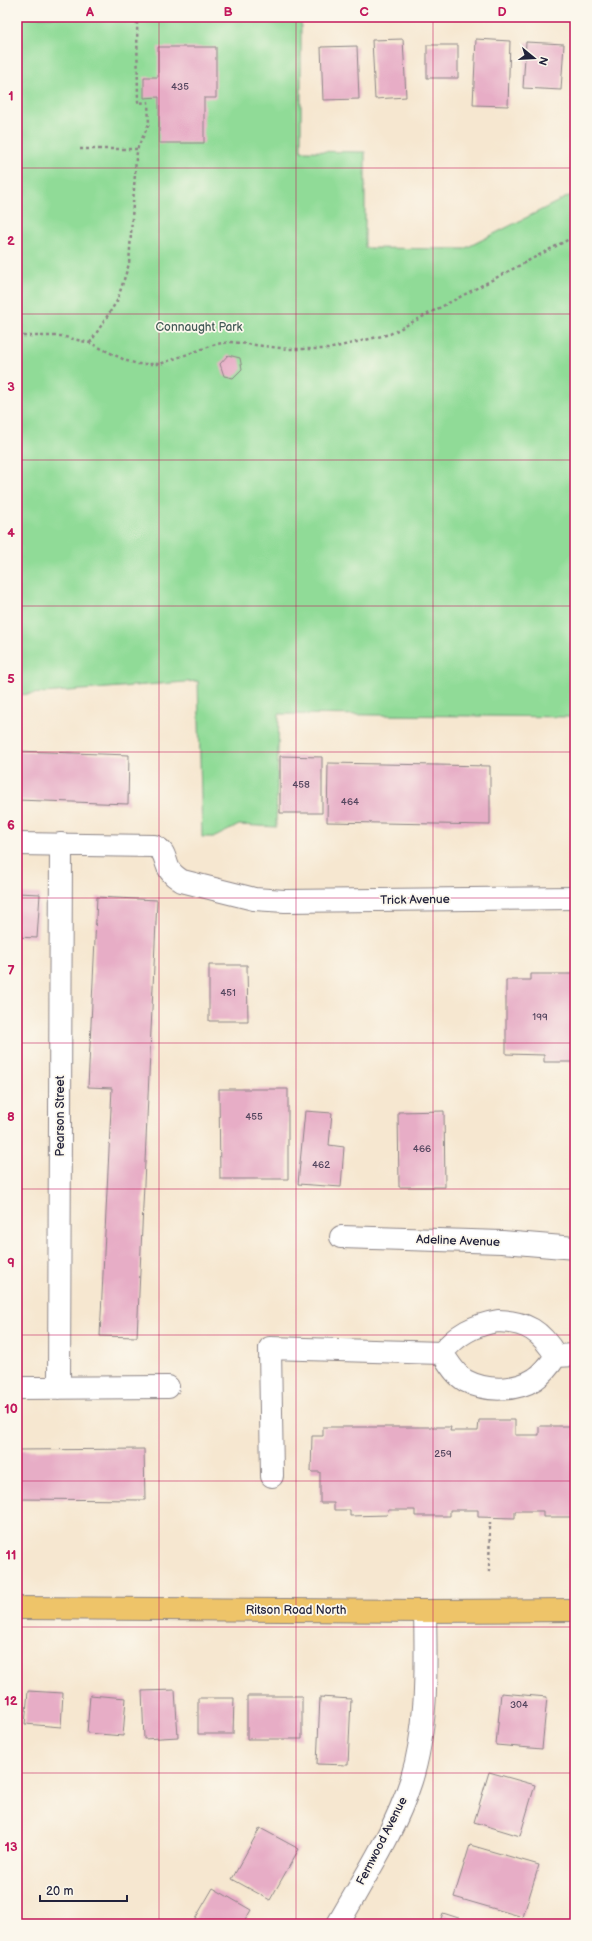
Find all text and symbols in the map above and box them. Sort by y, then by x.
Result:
text: A [85,4,94,20]
text: B [223,4,233,20]
text: C [359,4,369,20]
text: D [497,4,507,20]
north arrow [514,38,554,78]
text: N [536,55,550,67]
house number: 435 [171,81,189,93]
text: 1 [8,88,14,104]
text: 2 [7,233,15,249]
park label: Connaught Park [156,320,243,335]
text: 3 [7,379,15,395]
text: 4 [7,525,15,541]
text: 5 [7,671,15,687]
house number: 458 [292,779,310,791]
house number: 464 [341,796,359,808]
text: 6 [7,817,15,833]
street label: Trick Avenue [380,892,450,908]
text: 7 [7,963,15,979]
house number: 451 [220,987,236,999]
house number: 199 [532,1011,548,1023]
street label: Pearson Street [53,1075,68,1156]
text: 8 [7,1109,15,1125]
house number: 455 [245,1111,263,1123]
house number: 466 [413,1143,431,1155]
house number: 462 [312,1159,330,1171]
street label: Adeline Avenue [416,1232,500,1250]
text: 9 [7,1255,15,1271]
text: 10 [4,1401,18,1417]
house number: 259 [434,1448,452,1460]
text: 11 [6,1547,16,1563]
street label: Ritson Road North [246,1603,347,1618]
text: 12 [4,1693,18,1709]
house number: 304 [510,1699,528,1711]
street label: Fernwood Avenue [353,1794,411,1888]
text: 13 [4,1839,18,1855]
scale bar [40,1877,127,1903]
text: 20 m [46,1884,73,1899]

